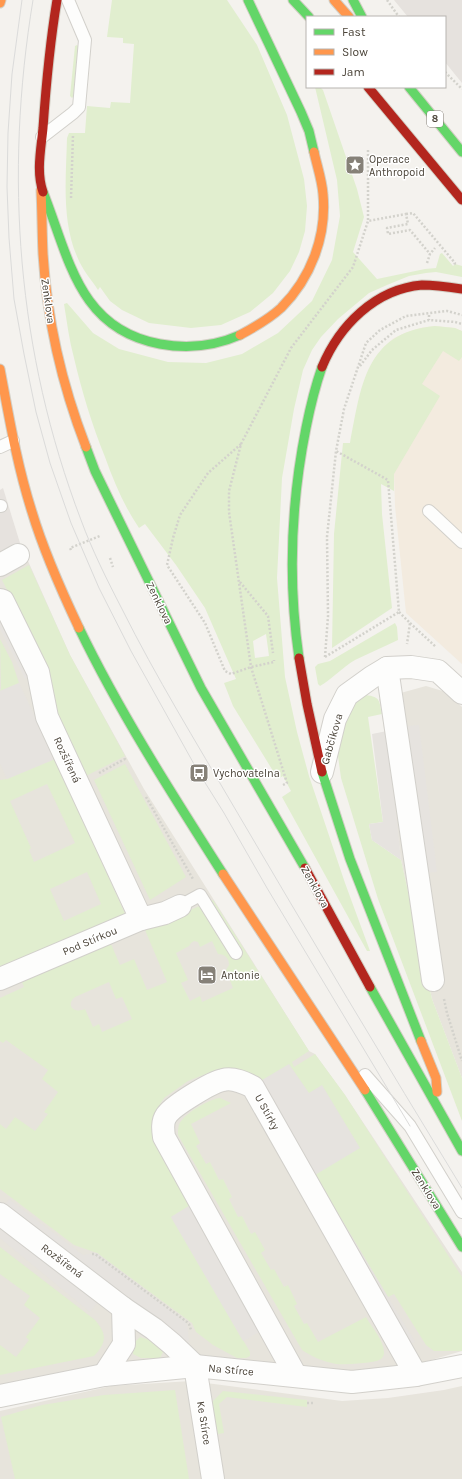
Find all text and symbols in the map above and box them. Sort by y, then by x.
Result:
legend [306,16,446,88]
text: Fast [342,25,366,39]
text: Slow [342,45,368,59]
text: Jam [342,65,365,79]
road number: 8 [427,111,443,127]
place label: Operace Anthropoid [369,153,425,179]
place icon: Operace Anthropoid [344,154,366,176]
street label: Zenklova [38,277,58,325]
street label: Zenklova [143,580,175,626]
street label: Gabčíkova [319,712,345,766]
street label: Rozšířená [51,735,83,785]
bus stop icon: Vychovatelna [188,762,210,784]
place label: Vychovatelna [213,767,280,780]
street label: Zenklova [298,864,332,910]
street label: Pod Stírkou [61,924,119,958]
hotel icon: Antonie [196,964,218,986]
place label: Antonie [221,969,260,982]
street label: U Stírky [252,1092,282,1132]
street label: Zenklova [408,1166,444,1212]
street label: Rozšířená [38,1241,86,1281]
street label: Na Stírce [208,1362,255,1378]
street label: Ke Stírce [194,1400,214,1446]

